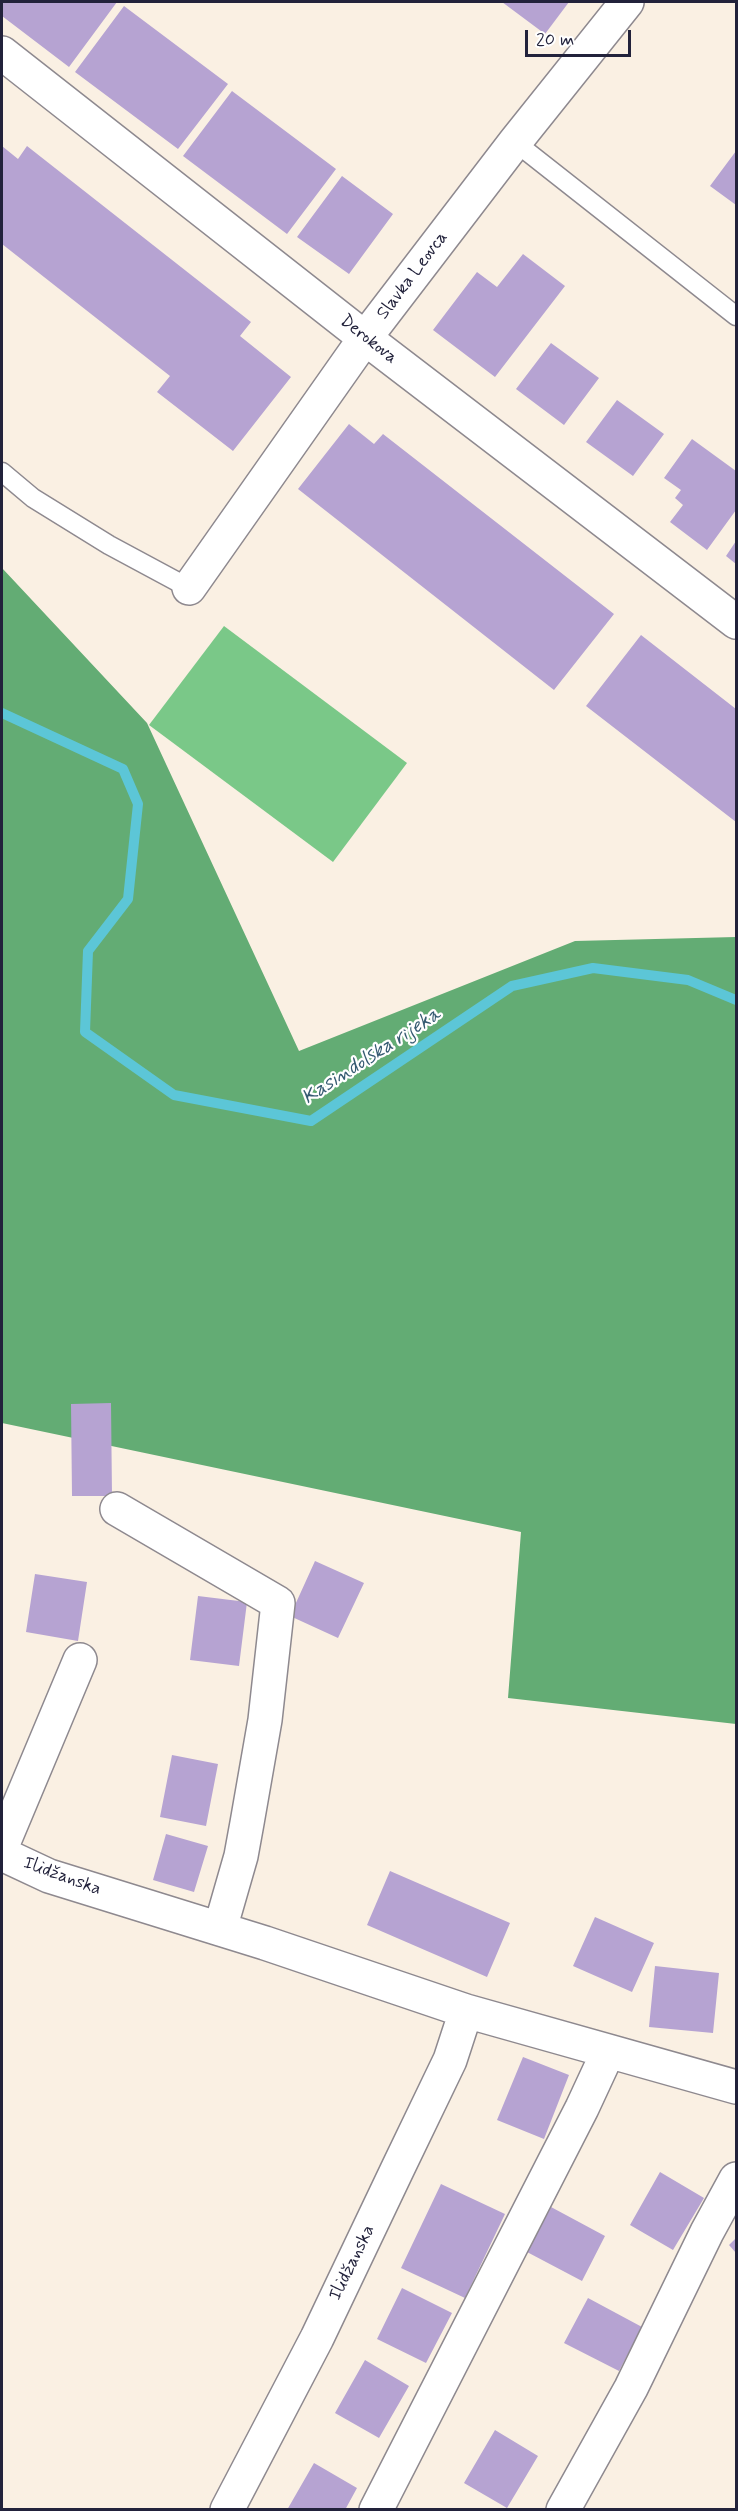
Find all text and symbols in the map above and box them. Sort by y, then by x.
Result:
scale bar [528,18,634,56]
text: 20 m [536,28,574,52]
street label: Slavka Leovca [373,228,453,324]
street label: Derokova [335,311,401,369]
water label: Kasindolska rijeka [298,1003,446,1111]
street label: Ilidžanska [20,1853,104,1901]
street label: Ilidžanska [325,2222,381,2304]

